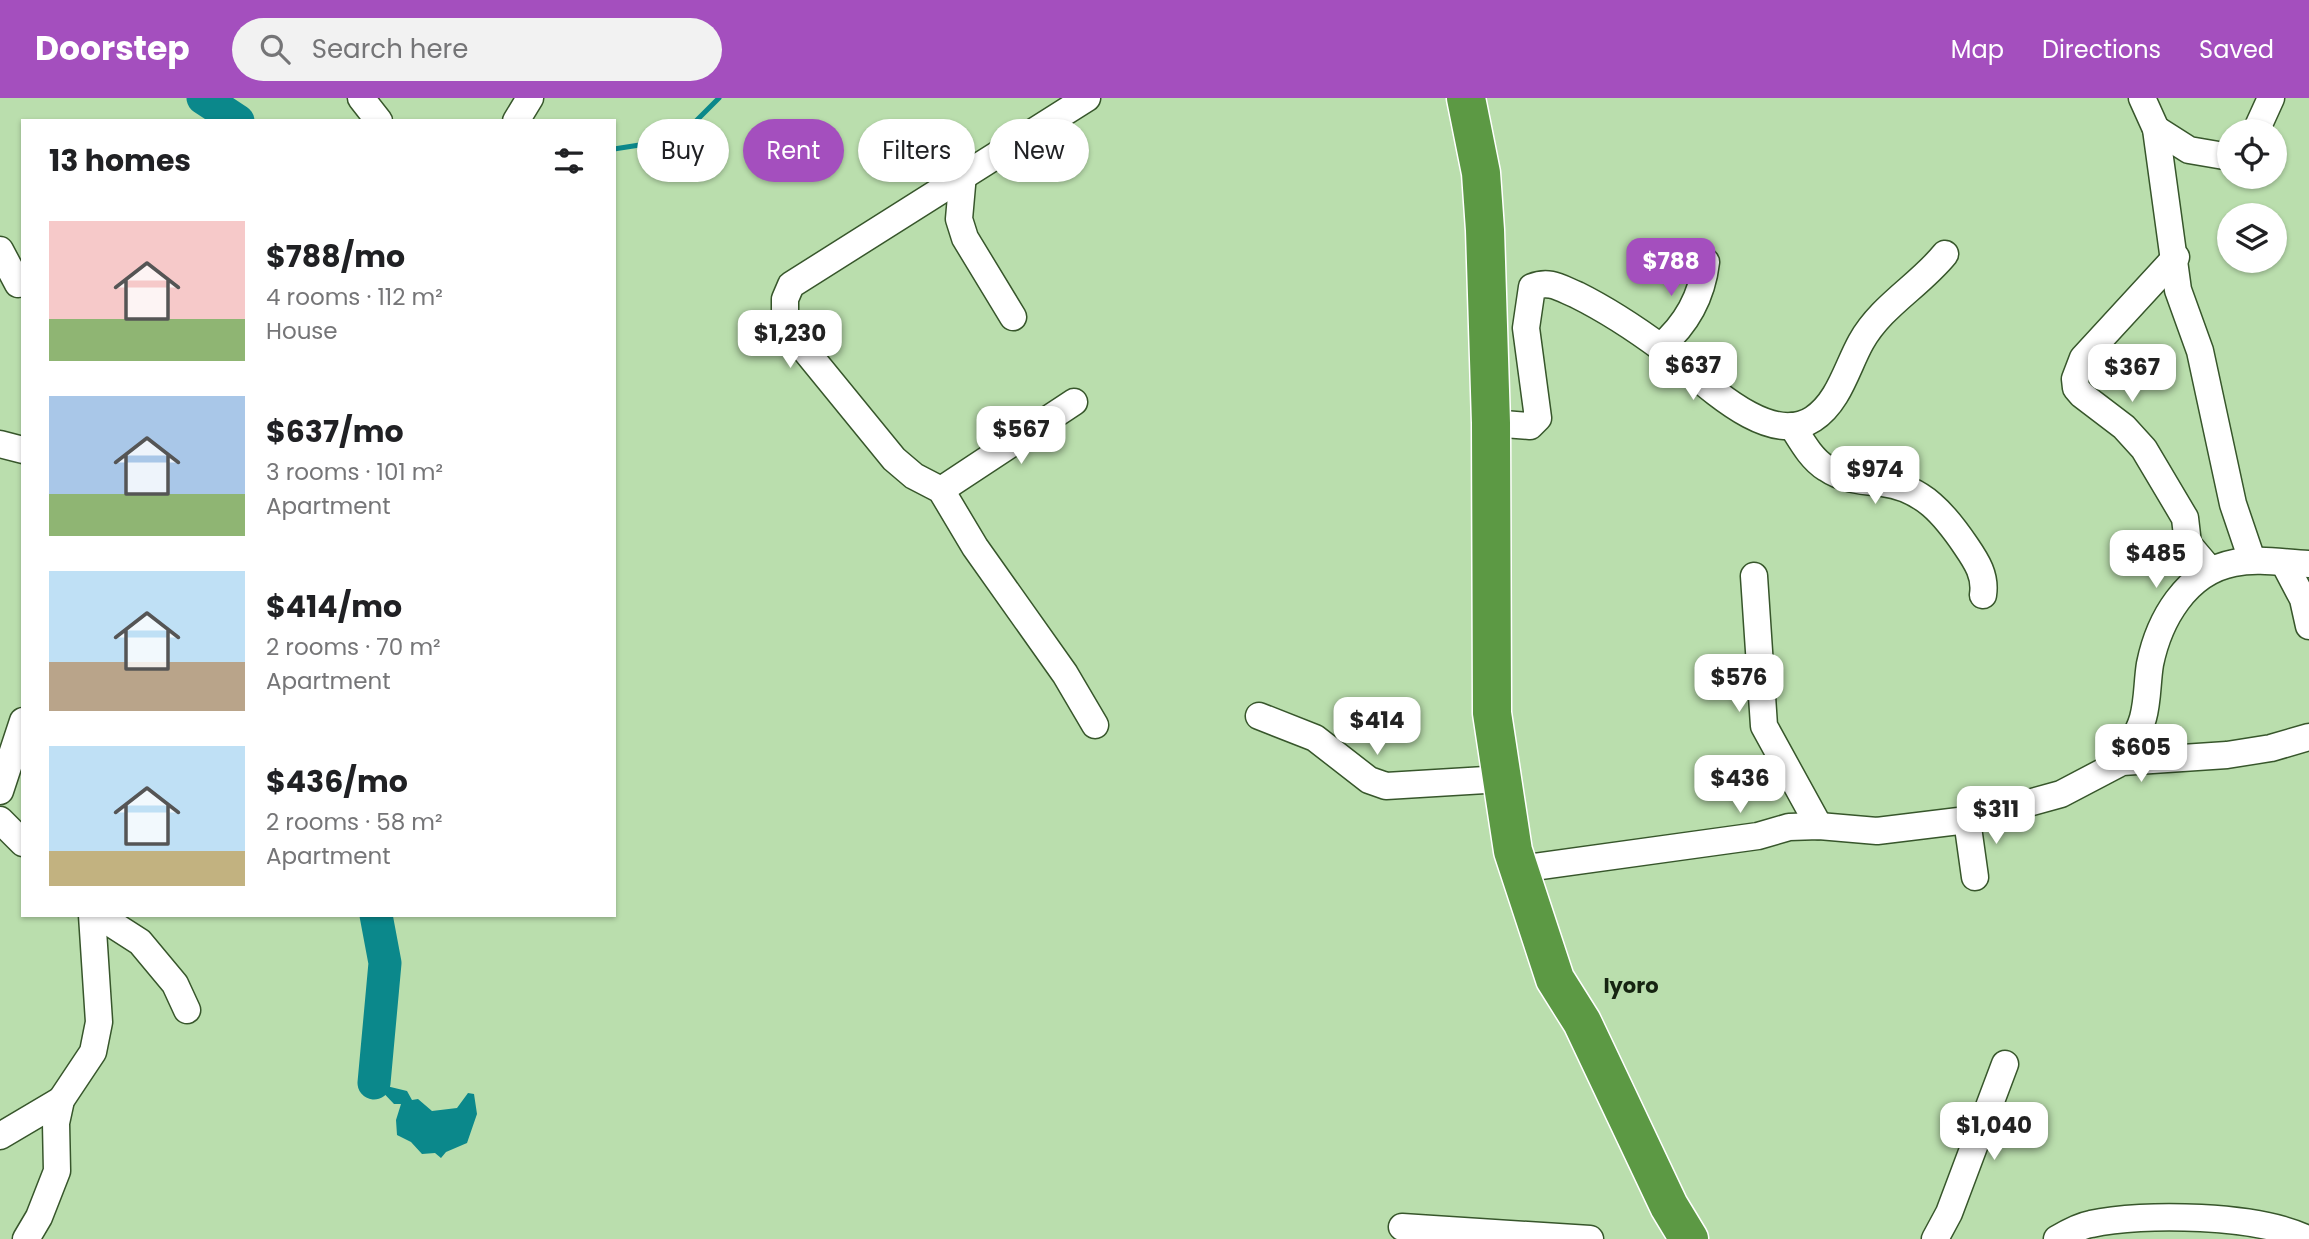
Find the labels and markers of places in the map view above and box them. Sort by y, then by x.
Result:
pin: $788 [1630,238,1712,298]
pin: $1,230 [733,310,847,370]
pin: $637 [1652,342,1734,402]
pin: $367 [2091,344,2173,404]
pin: $567 [980,406,1062,466]
pin: $974 [1834,446,1916,506]
pin: $485 [2115,531,2197,590]
pin: $576 [1698,654,1780,714]
pin: $414 [1336,698,1418,757]
pin: $605 [2100,724,2182,784]
pin: $436 [1699,756,1781,815]
pin: $311 [1955,786,2037,846]
pin: $1,040 [1937,1102,2051,1162]

